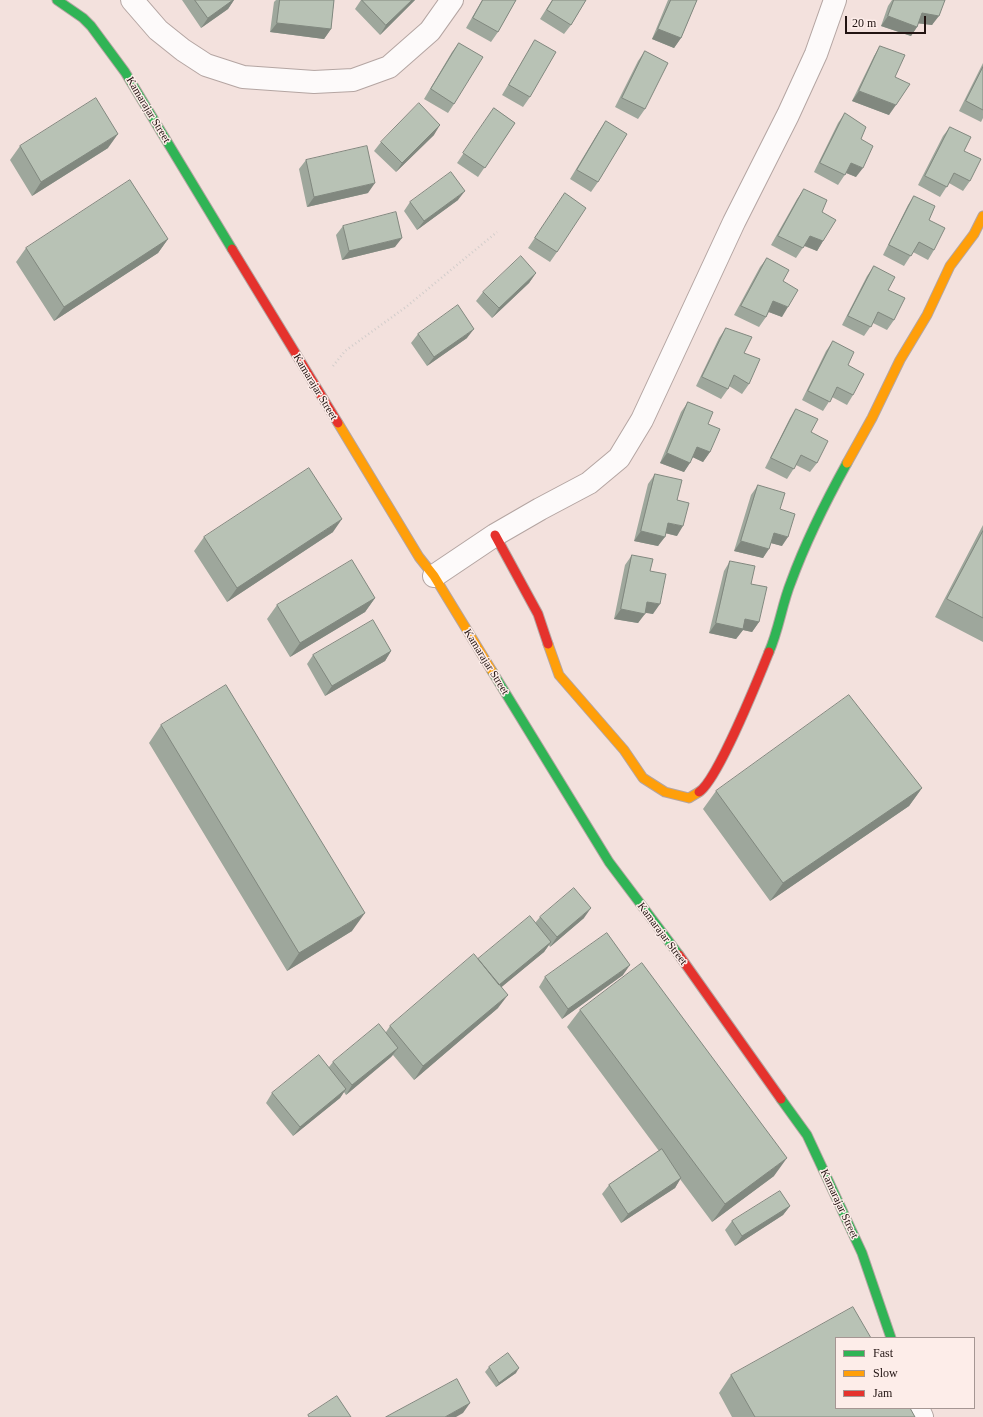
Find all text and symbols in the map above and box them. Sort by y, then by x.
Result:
scale bar [847,8,928,34]
text: 20 m [852,16,876,30]
street label: Kamarajar Street [123,75,173,145]
street label: Kamarajar Street [290,352,340,422]
street label: Kamarajar Street [461,627,511,697]
street label: Kamarajar Street [634,900,690,968]
street label: Kamarajar Street [817,1167,861,1241]
legend [835,1337,975,1409]
text: Fast [873,1346,893,1360]
text: Slow [873,1366,898,1380]
text: Jam [873,1386,892,1400]

